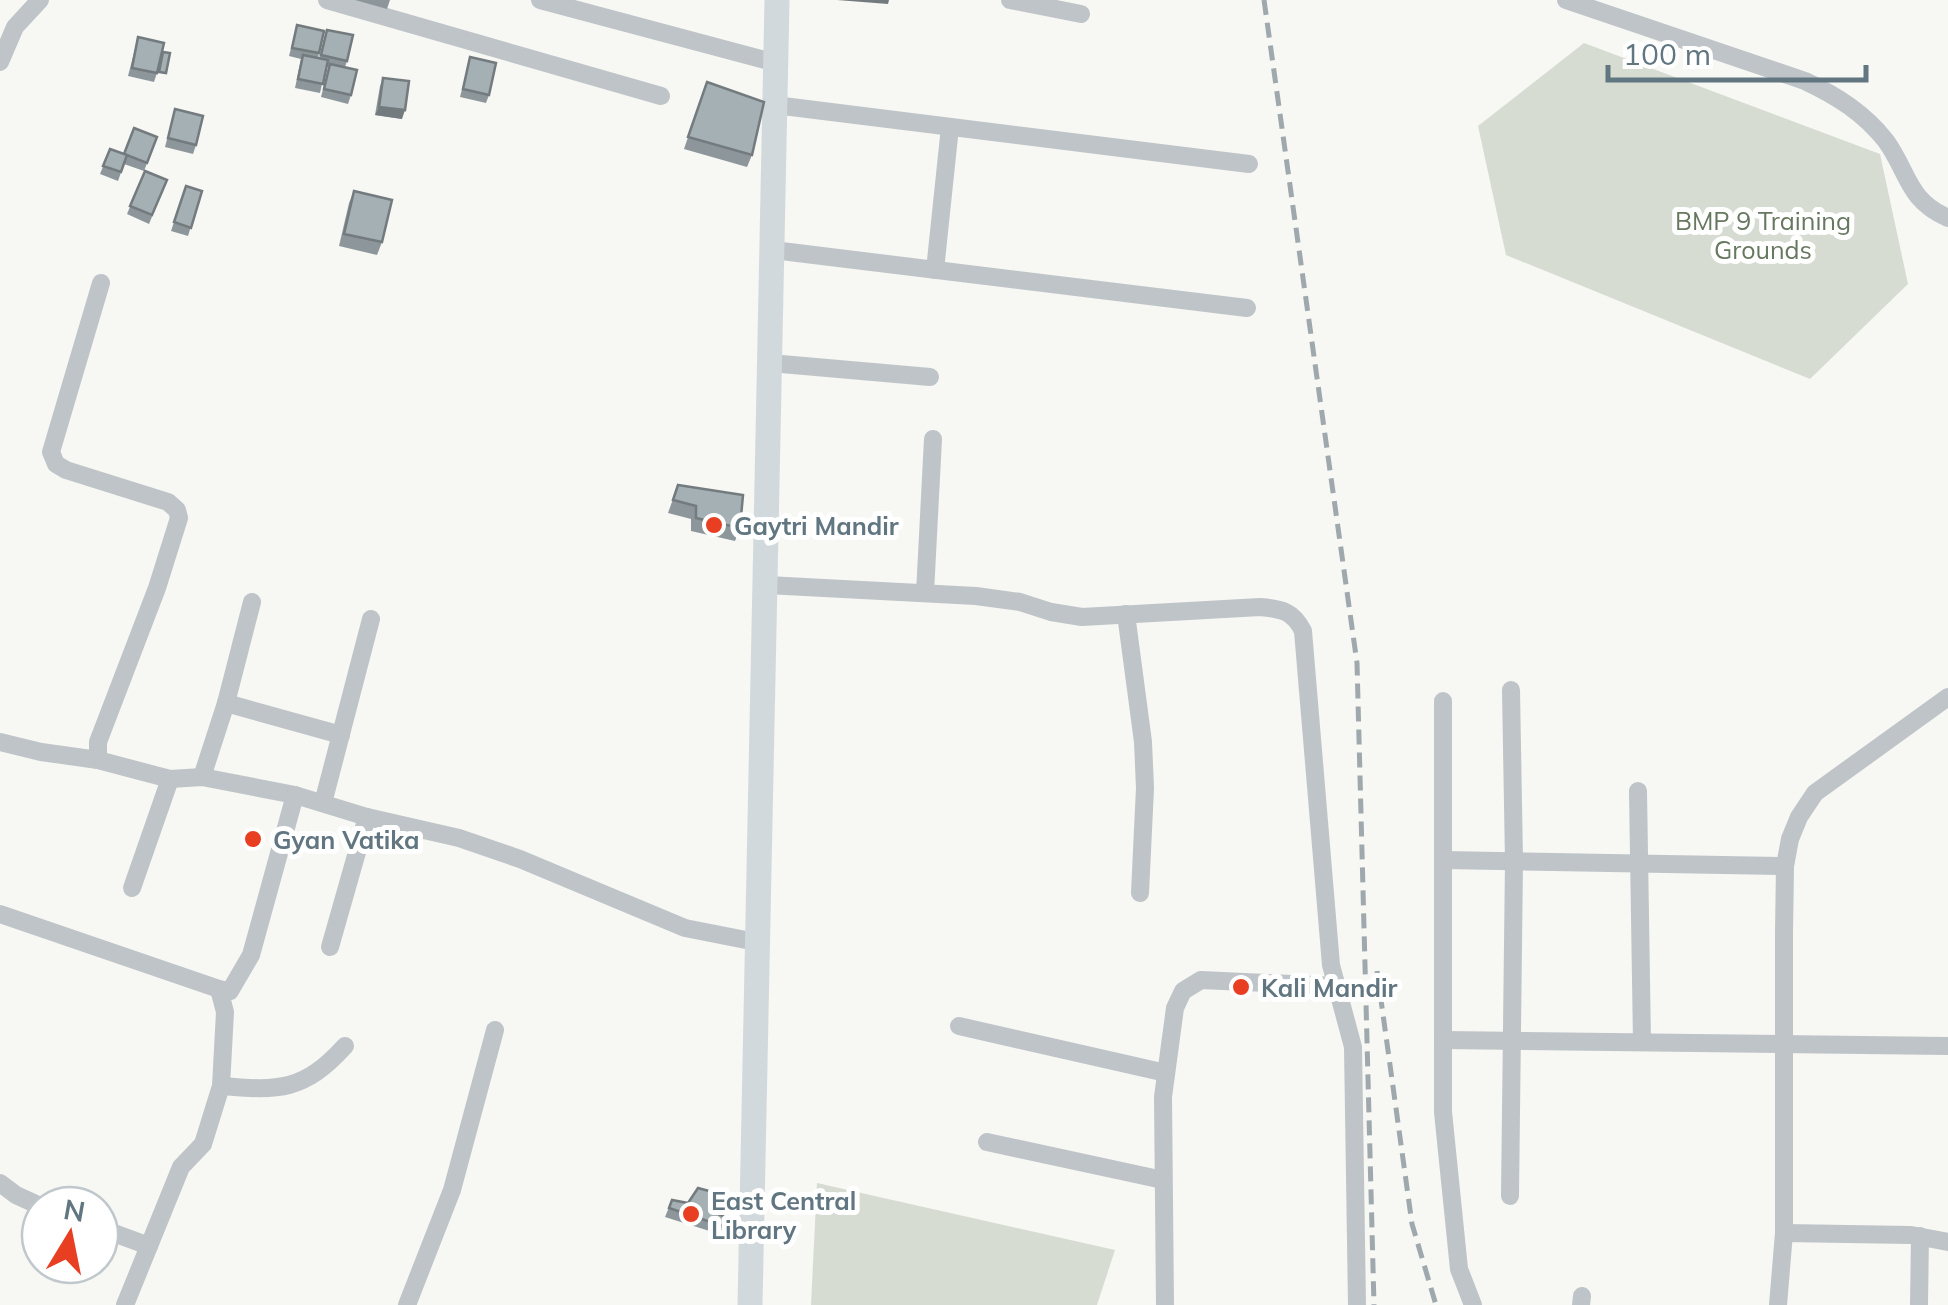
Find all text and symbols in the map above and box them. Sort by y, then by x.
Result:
scale bar [1608,20,1866,82]
text: 100 m [1623,35,1711,73]
park label: BMP 9 Training Grounds [1675,205,1851,265]
place label: Gaytri Mandir [734,510,899,541]
marker: Gaytri Mandir [703,514,725,536]
place label: Gyan Vatika [273,824,419,855]
marker: Gyan Vatika [242,828,264,850]
place label: Kali Mandir [1261,972,1397,1003]
marker: Kali Mandir [1230,976,1252,998]
north arrow [20,1185,120,1285]
place label: East Central Library [711,1185,856,1245]
text: N [61,1191,88,1229]
marker: East Central Library [680,1203,702,1225]

